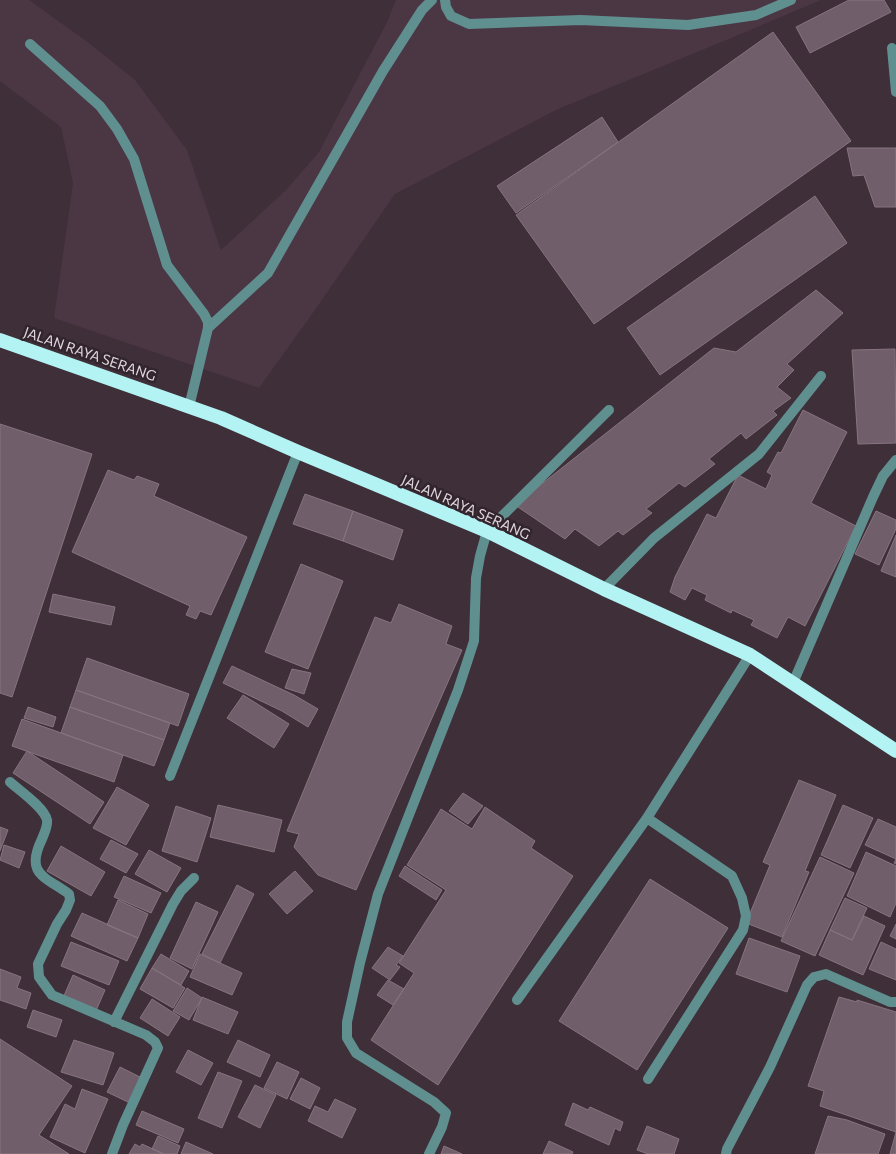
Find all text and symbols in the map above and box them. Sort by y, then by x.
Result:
street label: JALAN RAYA SERANG [22,323,159,384]
street label: JALAN RAYA SERANG [399,470,533,543]

